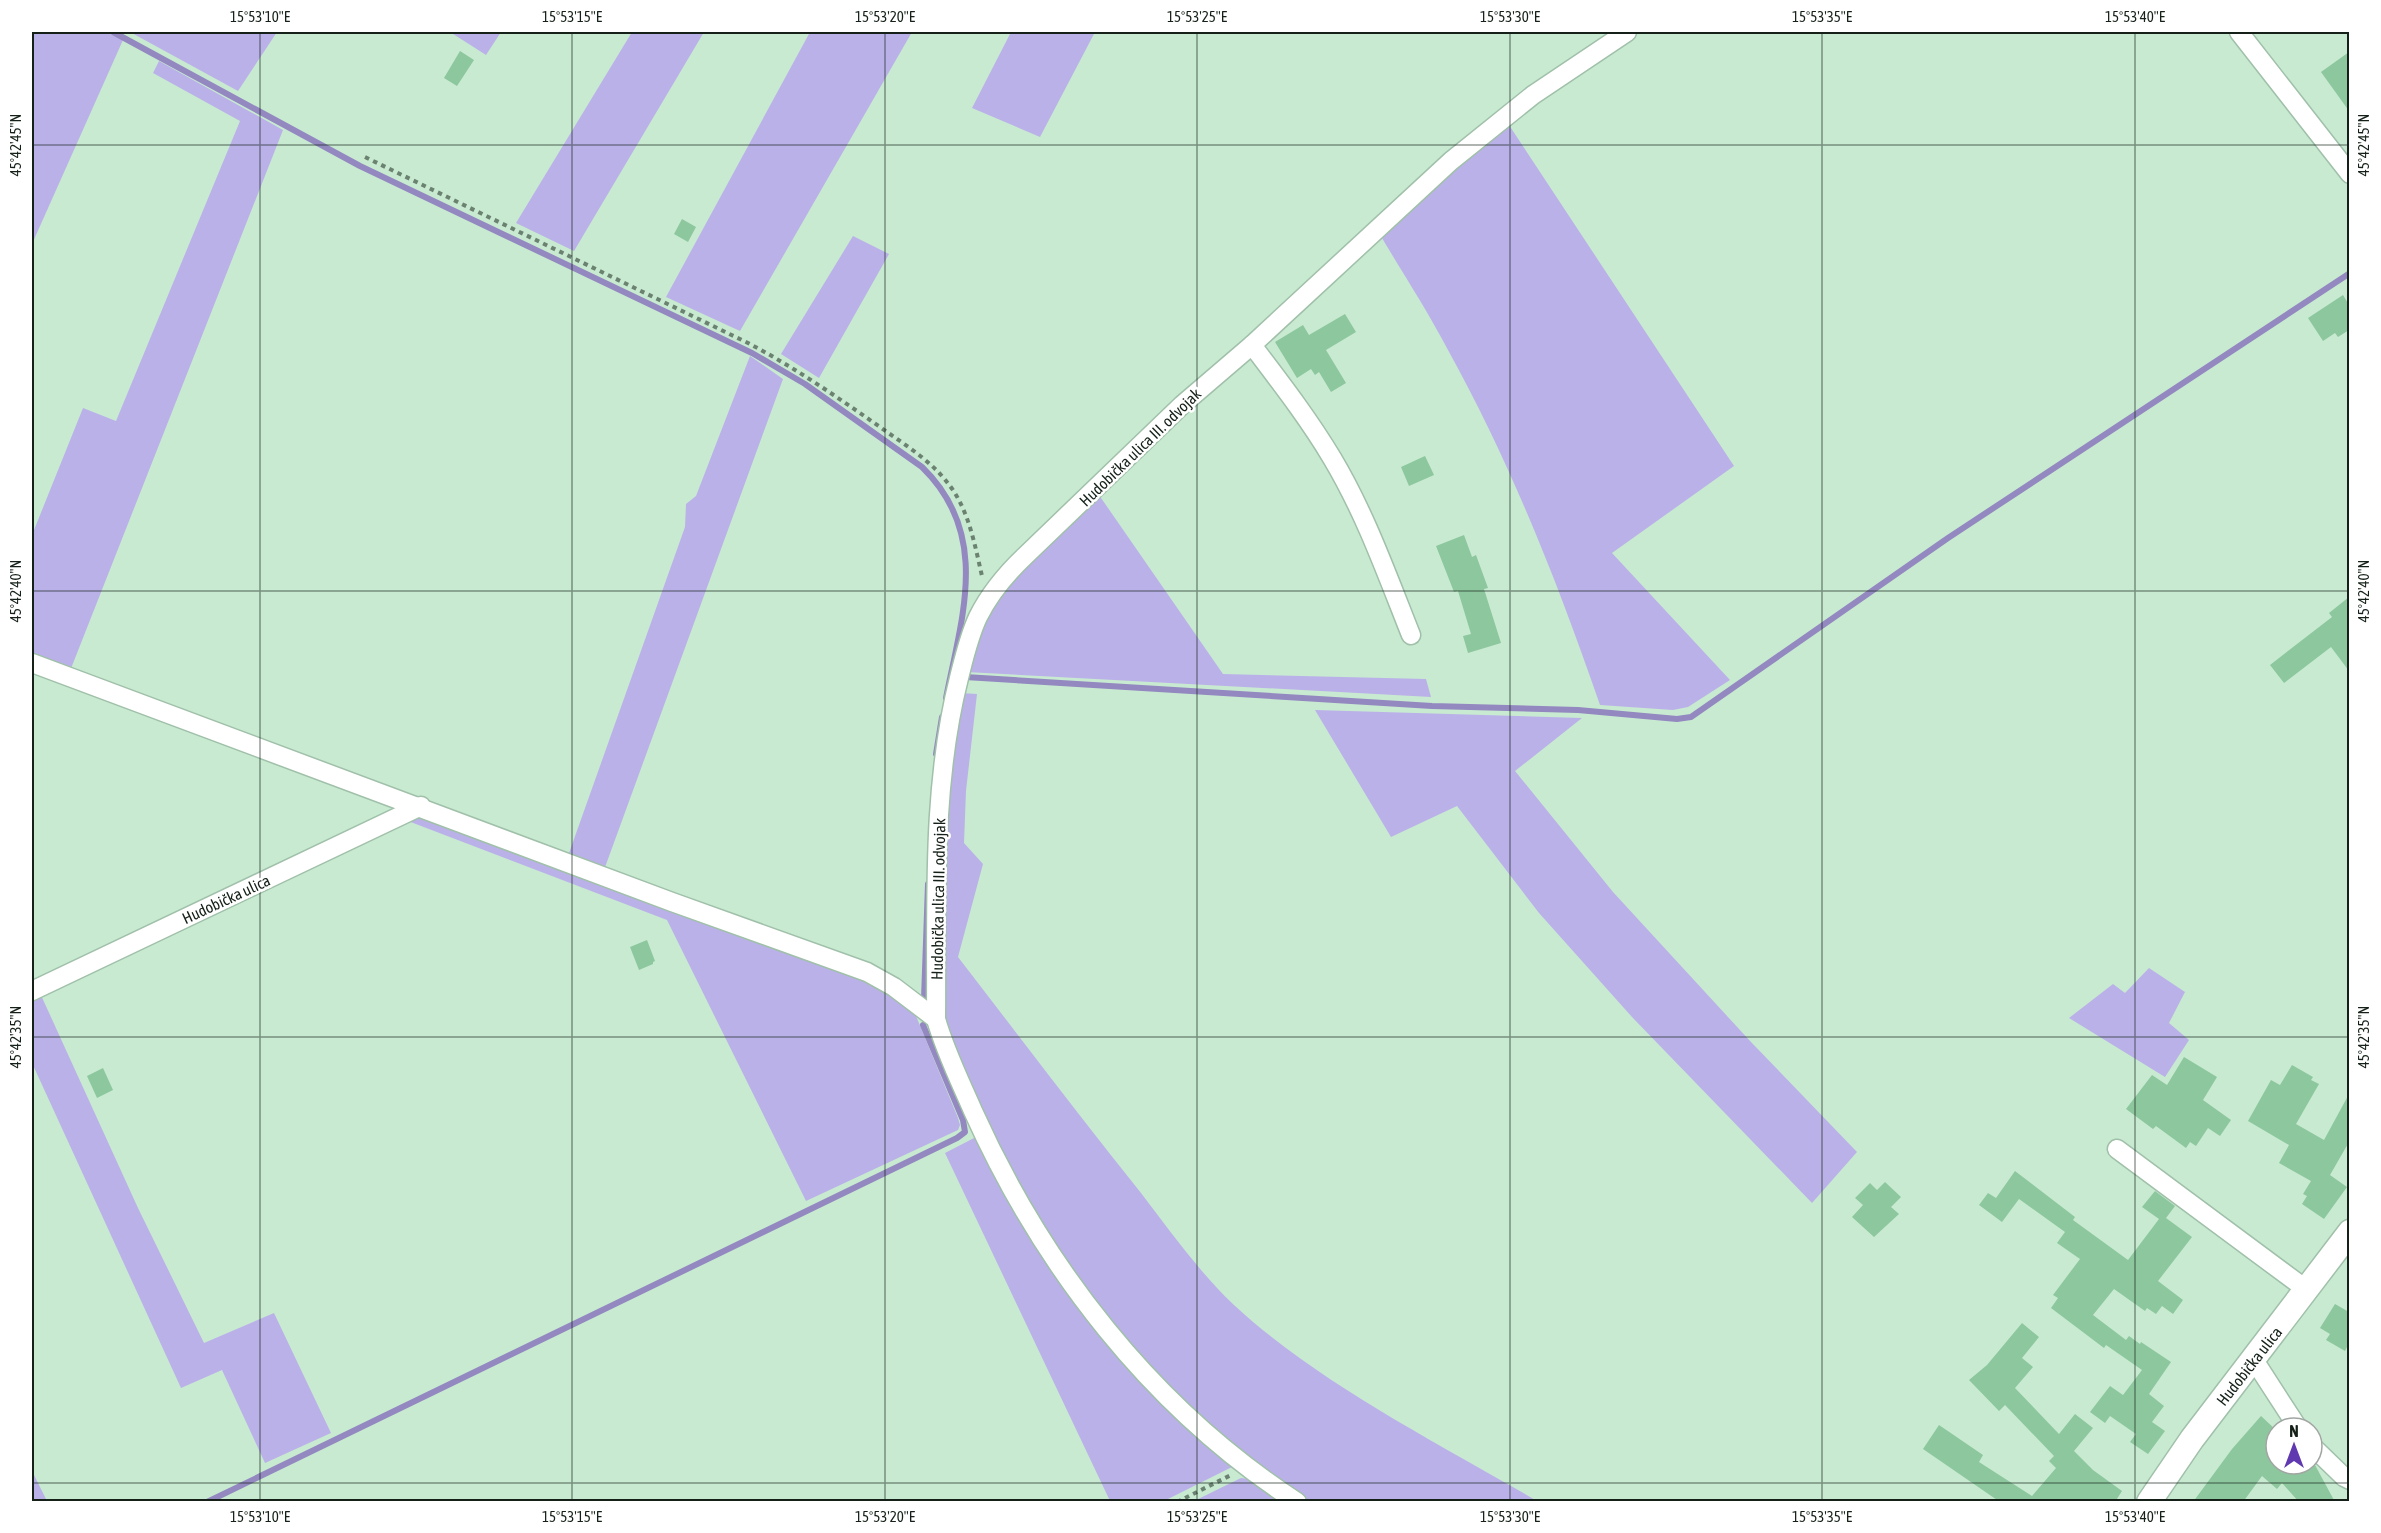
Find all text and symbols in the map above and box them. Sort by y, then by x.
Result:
text: 15°53'10"E [230,8,291,25]
text: 15°53'15"E [542,8,603,25]
text: 15°53'20"E [855,8,916,25]
text: 15°53'25"E [1167,8,1228,25]
text: 15°53'30"E [1480,8,1541,25]
text: 15°53'35"E [1792,8,1853,25]
text: 15°53'40"E [2105,8,2166,25]
text: 45°42'45"N [7,114,24,176]
text: 45°42'45"N [2355,114,2372,176]
street label: Hudobička ulica III. odvojak [1076,384,1205,510]
text: 45°42'40"N [7,560,24,622]
text: 45°42'40"N [2355,560,2372,622]
street label: Hudobička ulica III. odvojak [928,818,949,980]
street label: Hudobička ulica [179,871,273,927]
text: 45°42'35"N [7,1006,24,1068]
text: 45°42'35"N [2355,1006,2372,1068]
street label: Hudobička ulica [2213,1323,2285,1409]
north arrow [2264,1416,2324,1476]
text: N [2289,1422,2299,1440]
text: 15°53'10"E [230,1508,291,1525]
text: 15°53'15"E [542,1508,603,1525]
text: 15°53'20"E [855,1508,916,1525]
text: 15°53'25"E [1167,1508,1228,1525]
text: 15°53'30"E [1480,1508,1541,1525]
text: 15°53'35"E [1792,1508,1853,1525]
text: 15°53'40"E [2105,1508,2166,1525]

